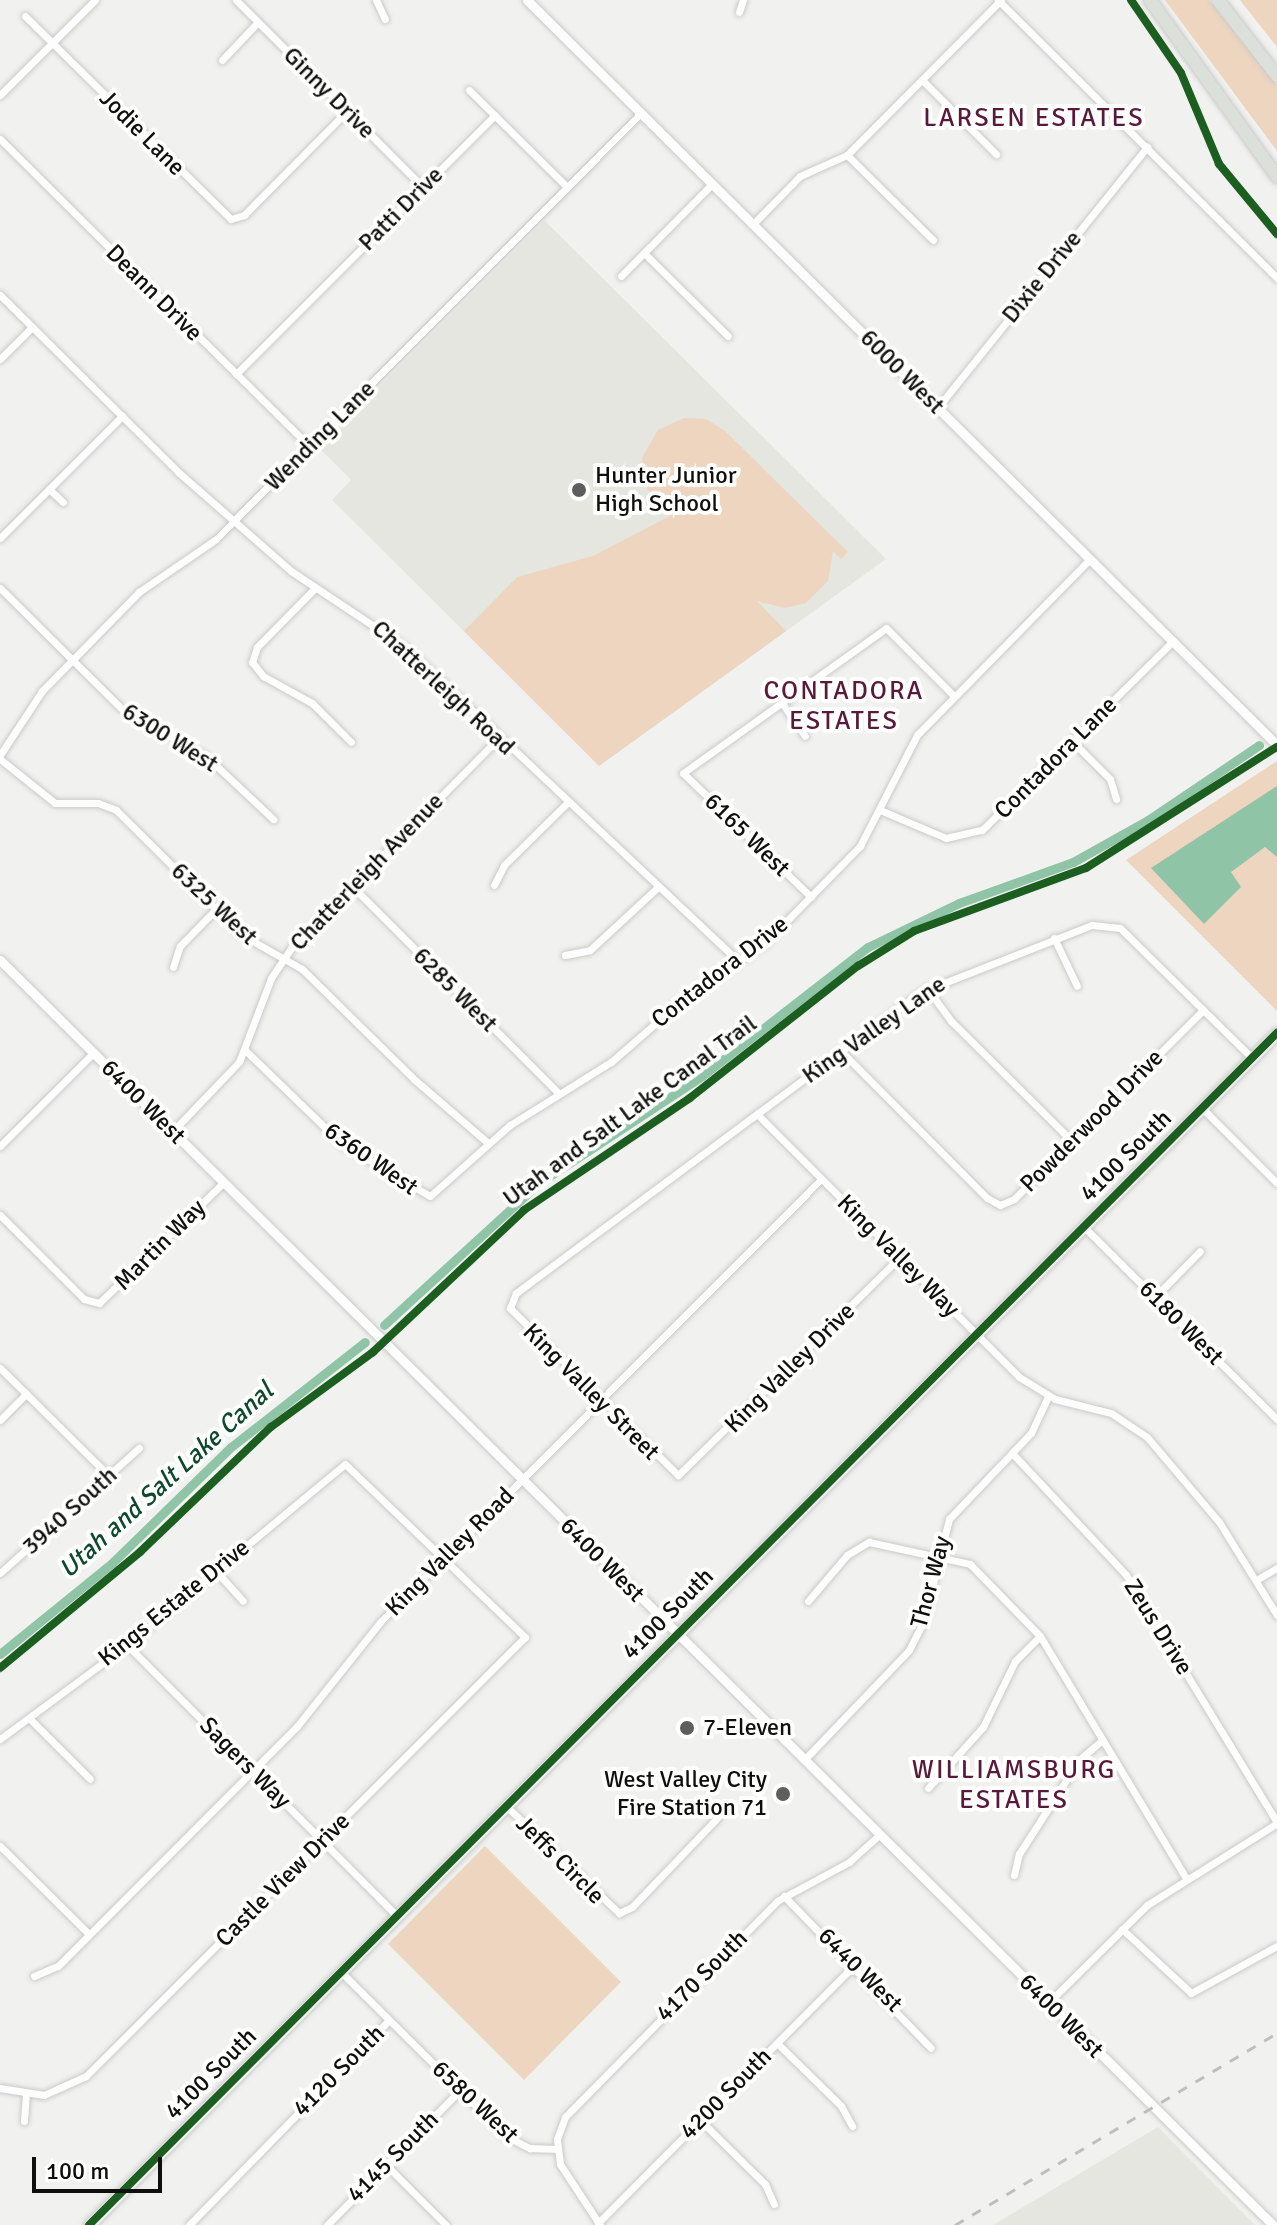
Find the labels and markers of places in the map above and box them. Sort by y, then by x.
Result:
place label: Hunter Junior High School [595,462,737,518]
marker: Hunter Junior High School [570,481,588,499]
place label: 7-Eleven [703,1714,792,1742]
marker: 7-Eleven [678,1719,696,1737]
place label: West Valley City Fire Station 71 [604,1766,767,1822]
marker: West Valley City Fire Station 71 [774,1785,792,1803]

